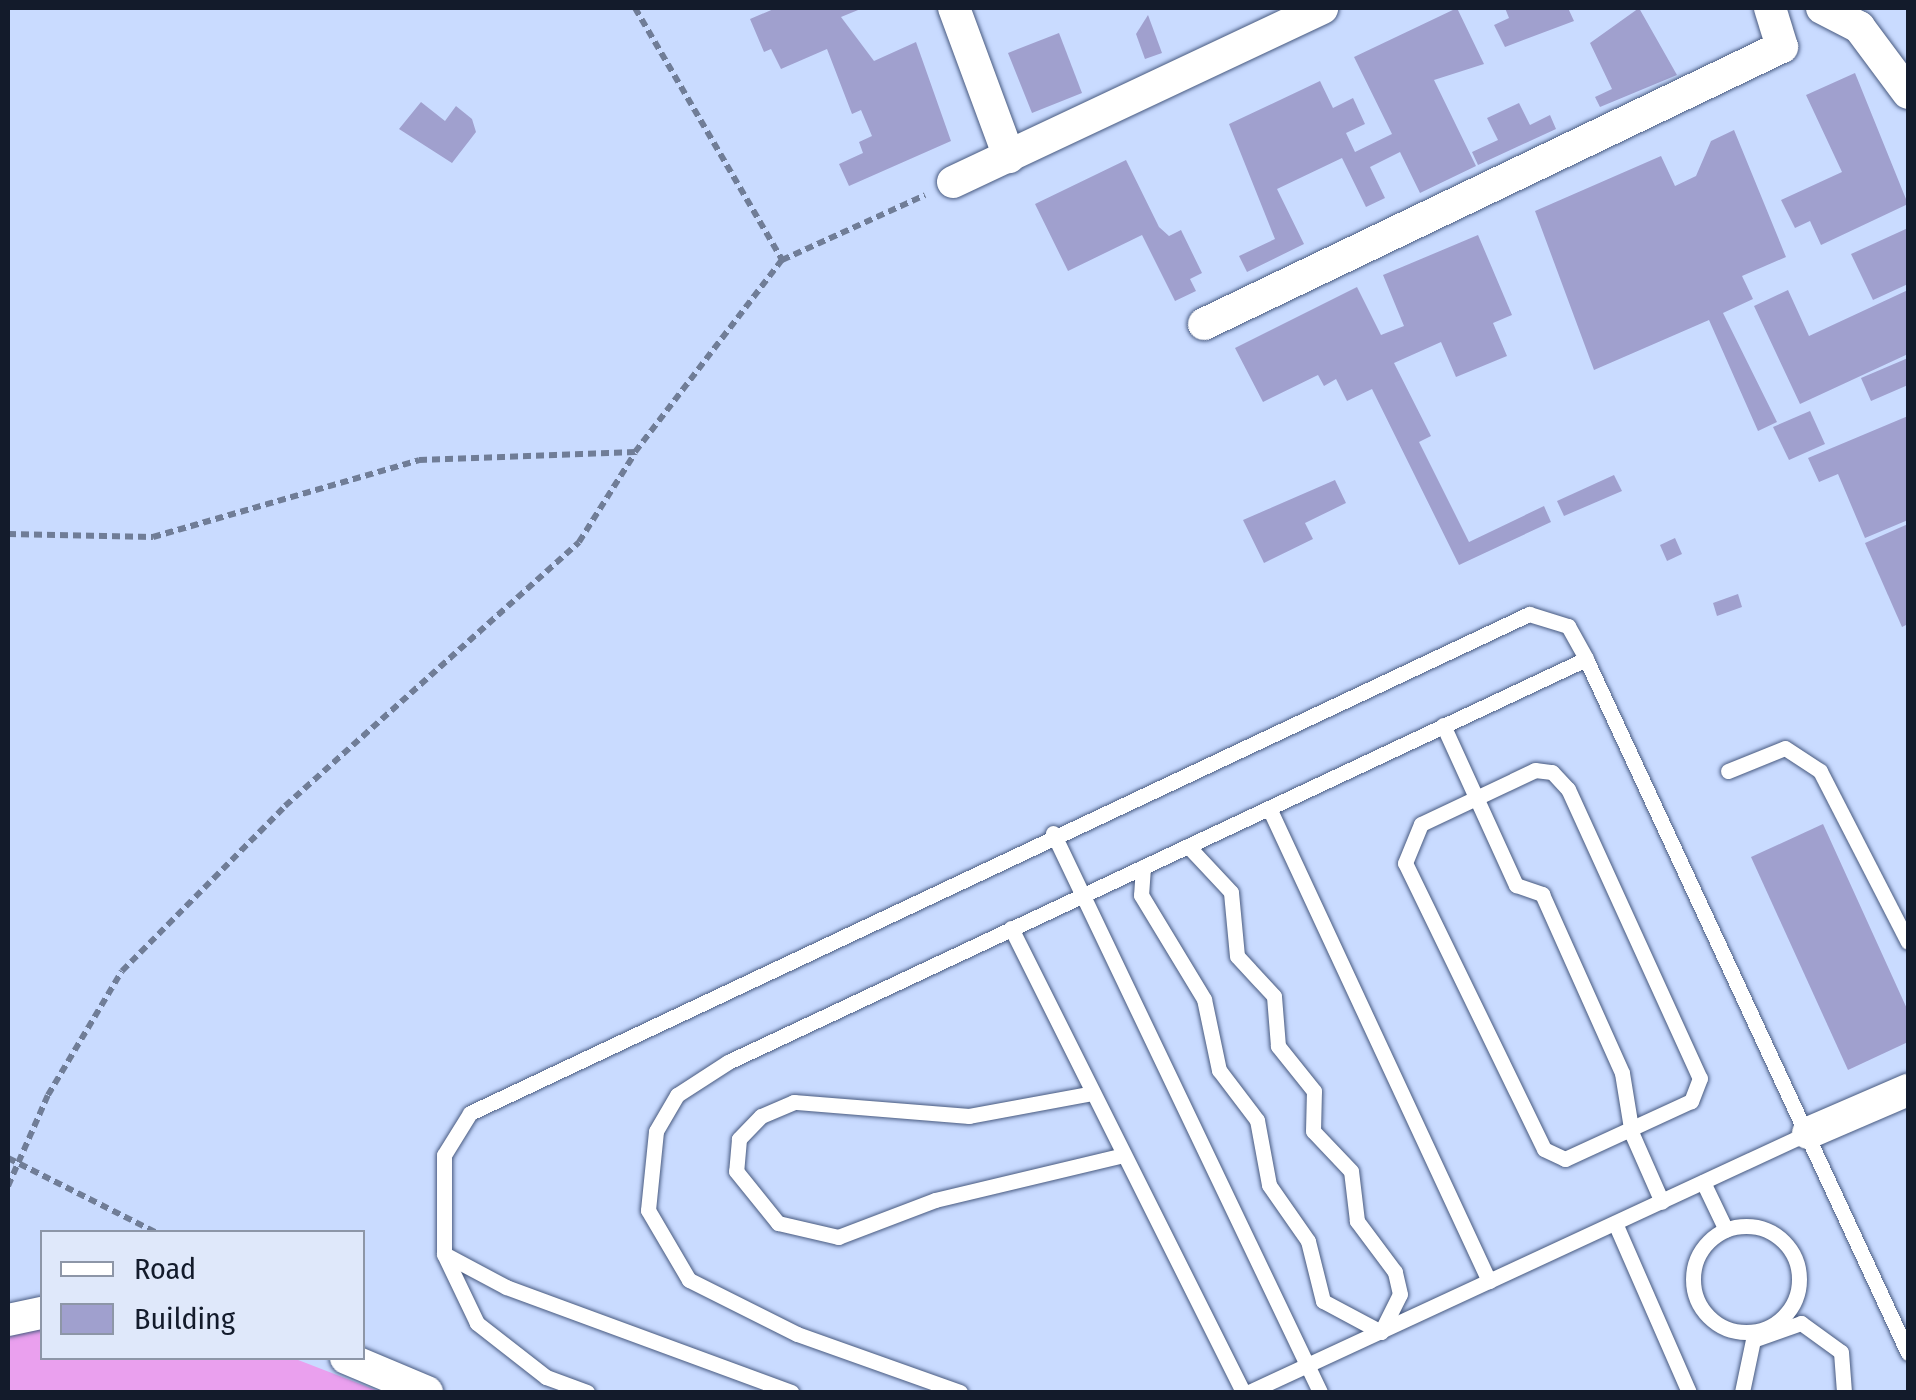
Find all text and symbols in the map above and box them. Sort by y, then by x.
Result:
legend [40,1230,365,1360]
text: Road [134,1251,196,1287]
text: Building [134,1301,235,1337]

